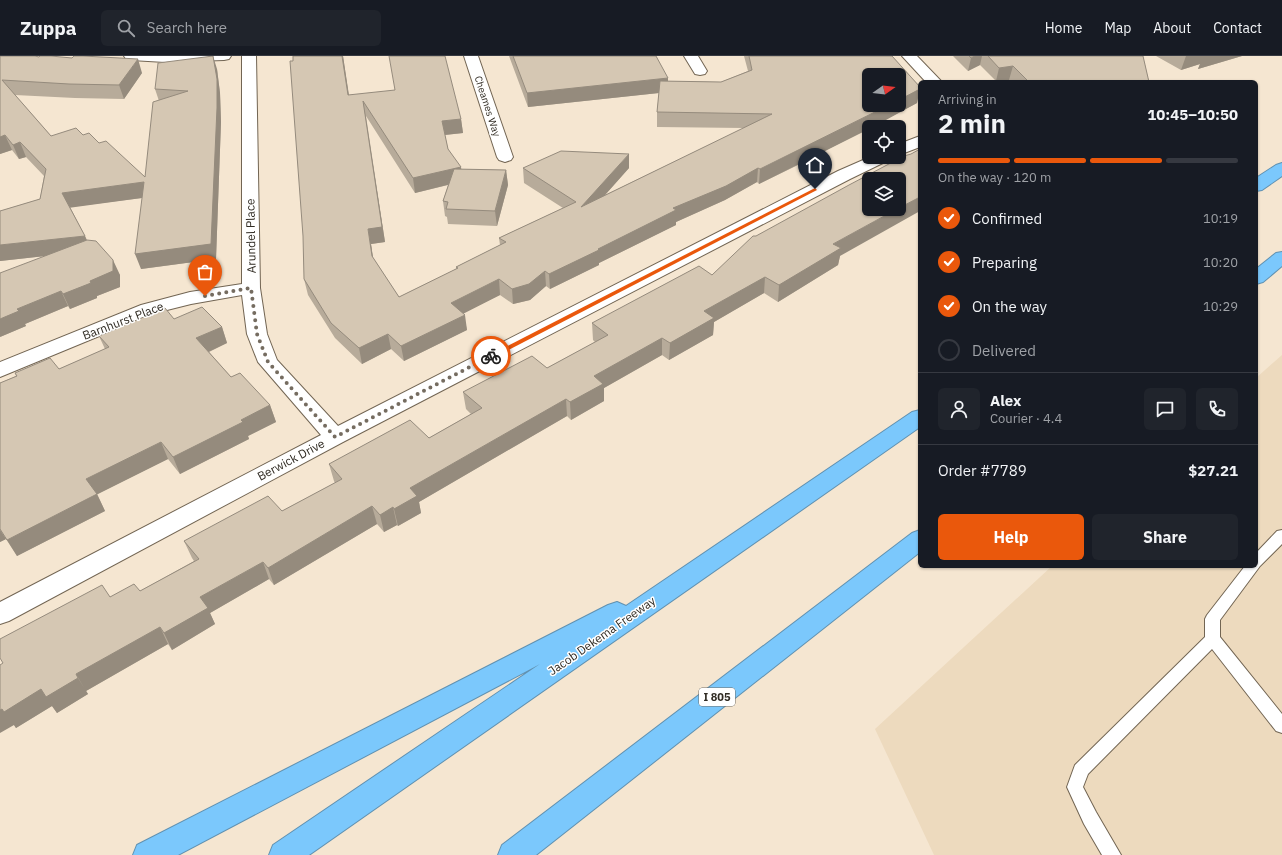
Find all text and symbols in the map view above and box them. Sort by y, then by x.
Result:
search box [101,10,381,46]
text: Zuppa [20,16,77,40]
icon: search [115,17,137,39]
text: Search here [147,18,227,37]
text: Home [1045,19,1082,37]
text: Map [1104,19,1131,37]
text: About [1153,19,1191,37]
text: Contact [1213,19,1262,37]
north arrow [862,68,906,112]
map controls [862,68,906,216]
street label: Cheames Way [472,74,503,138]
text: Arriving in [938,91,997,108]
text: 10:45–10:50 [1147,105,1238,124]
text: 2 min [938,106,1006,140]
button: locate [862,120,906,164]
pin [798,148,832,189]
icon: home [804,154,826,176]
text: On the way · 120 m [938,169,1051,186]
button: layers [862,172,906,216]
street label: Arundel Place [242,198,259,274]
icon: check [938,207,960,229]
text: Confirmed [972,209,1042,228]
text: 10:19 [1203,210,1238,227]
icon: check [938,251,960,273]
text: Preparing [972,253,1037,272]
text: 10:20 [1203,254,1238,271]
pin [188,255,222,296]
icon: bag [194,261,216,283]
icon: check [938,295,960,317]
text: On the way [972,297,1047,316]
street label: Barnhurst Place [80,298,166,343]
text: 10:29 [1203,298,1238,315]
courier [471,336,511,376]
text: Delivered [972,341,1036,360]
icon: bike [480,345,502,367]
button: person [938,388,980,430]
button: chat [1144,388,1186,430]
button: phone [1196,388,1238,430]
text: Alex [990,391,1021,410]
text: Courier · 4.4 [990,410,1062,427]
street label: Berwick Drive [255,435,327,484]
text: Order #7789 [938,461,1027,480]
text: $27.21 [1188,461,1238,480]
button: Help [938,514,1084,560]
button: Share [1092,514,1238,560]
street label: Jacob Dekema Freeway [545,593,658,678]
road number: I 805 [699,688,735,706]

